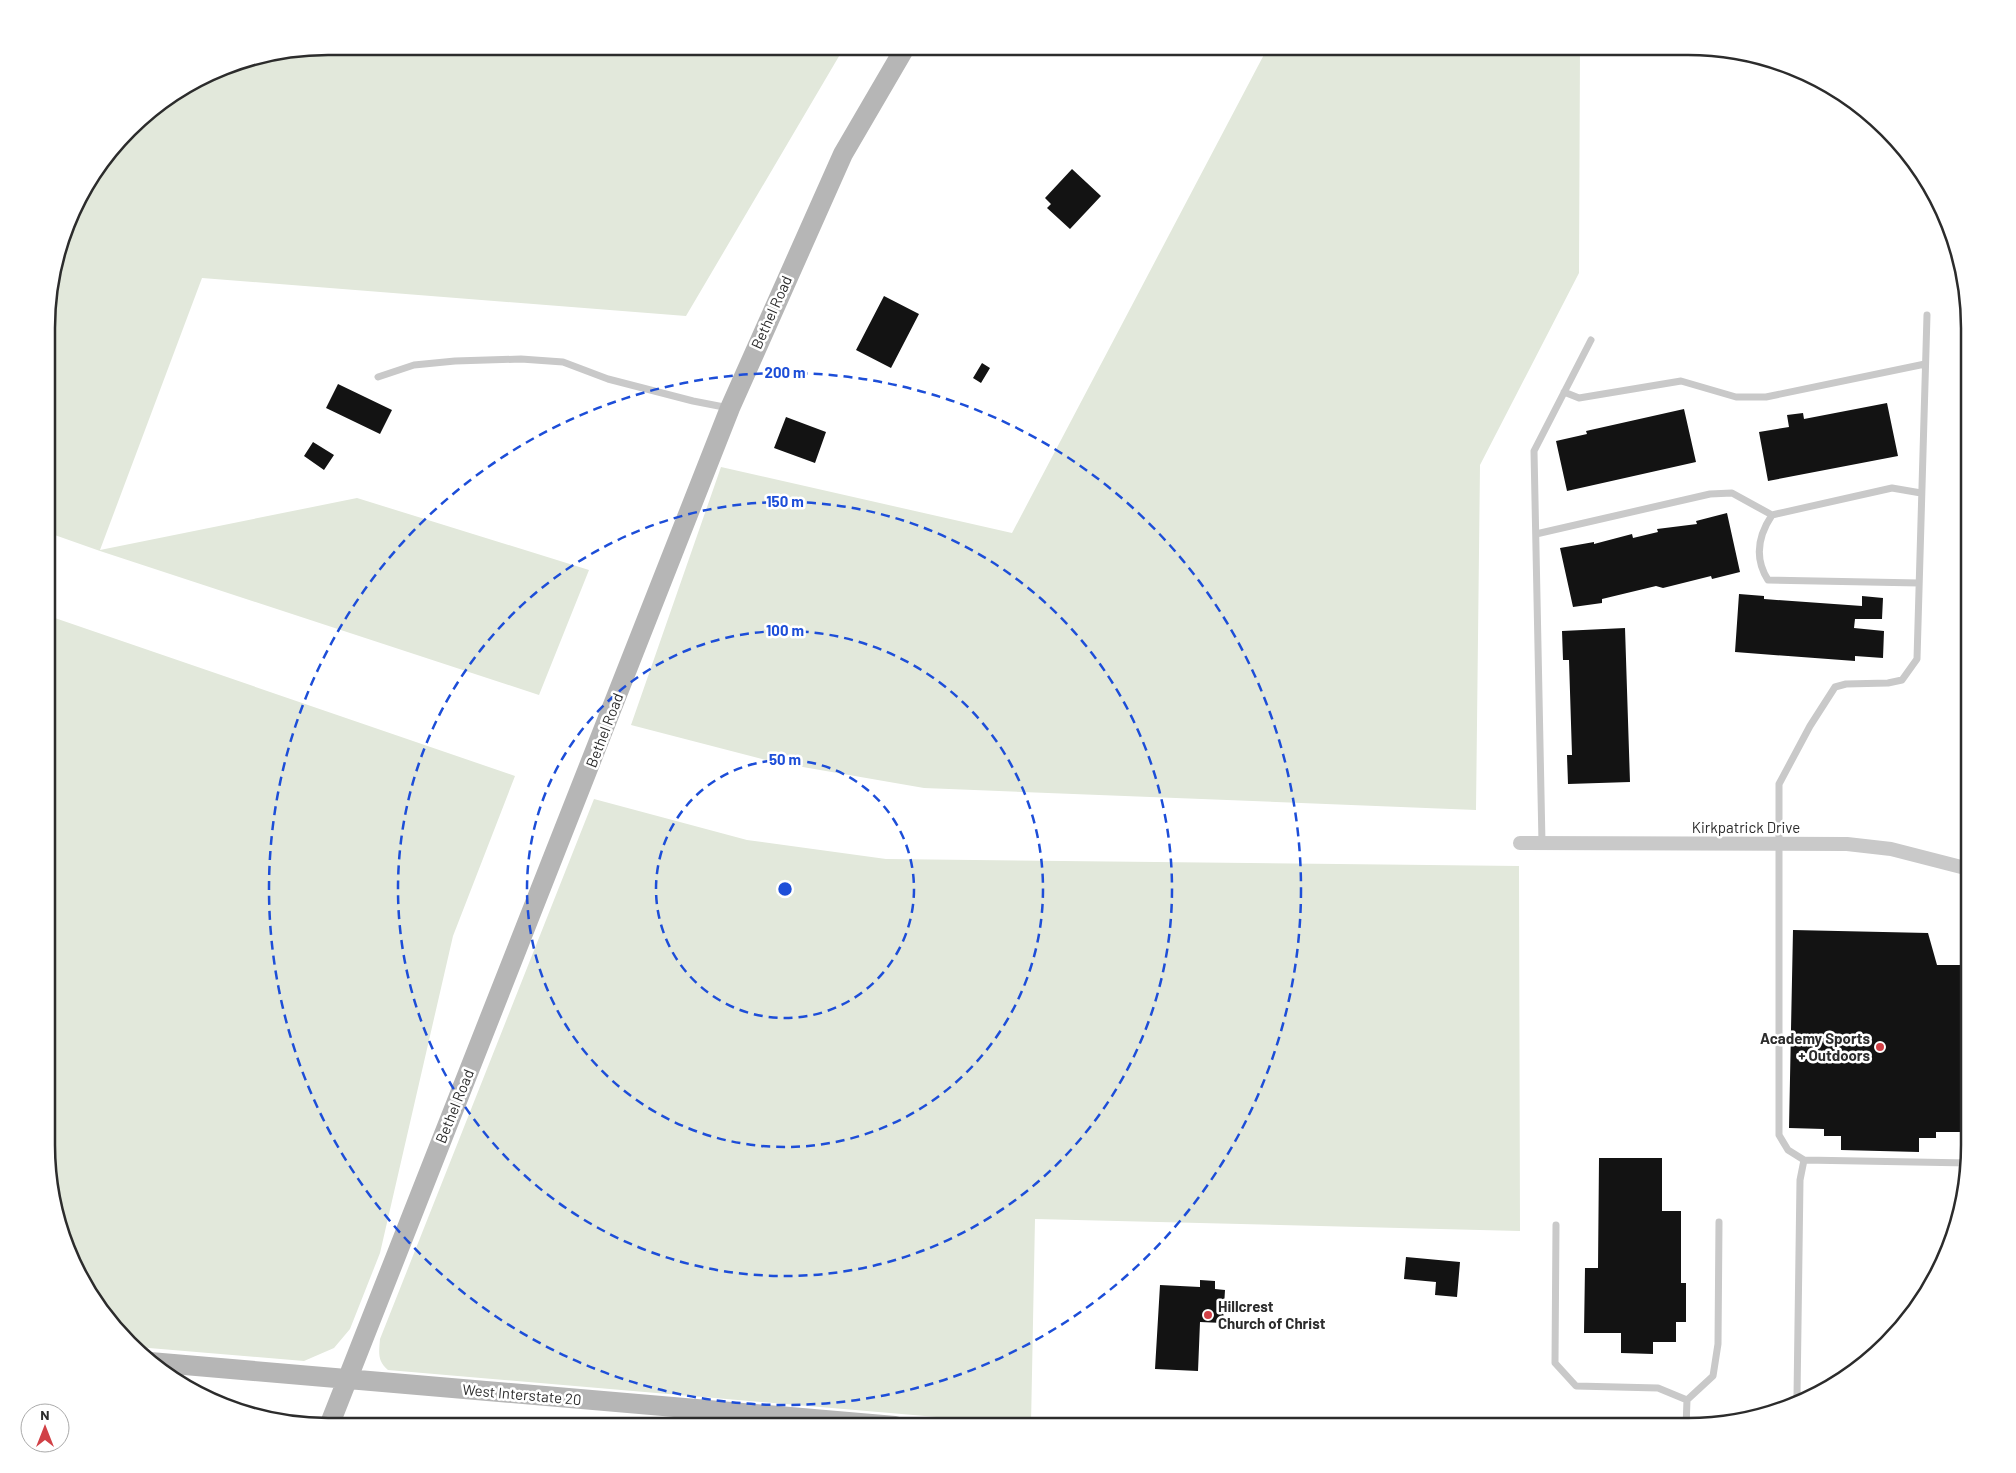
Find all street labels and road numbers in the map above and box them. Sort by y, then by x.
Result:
street label: Bethel Road [747,273,795,351]
street label: Bethel Road [582,690,626,770]
street label: Kirkpatrick Drive [1692,818,1800,836]
street label: Bethel Road [431,1066,477,1146]
street label: West Interstate 20 [462,1380,582,1408]

